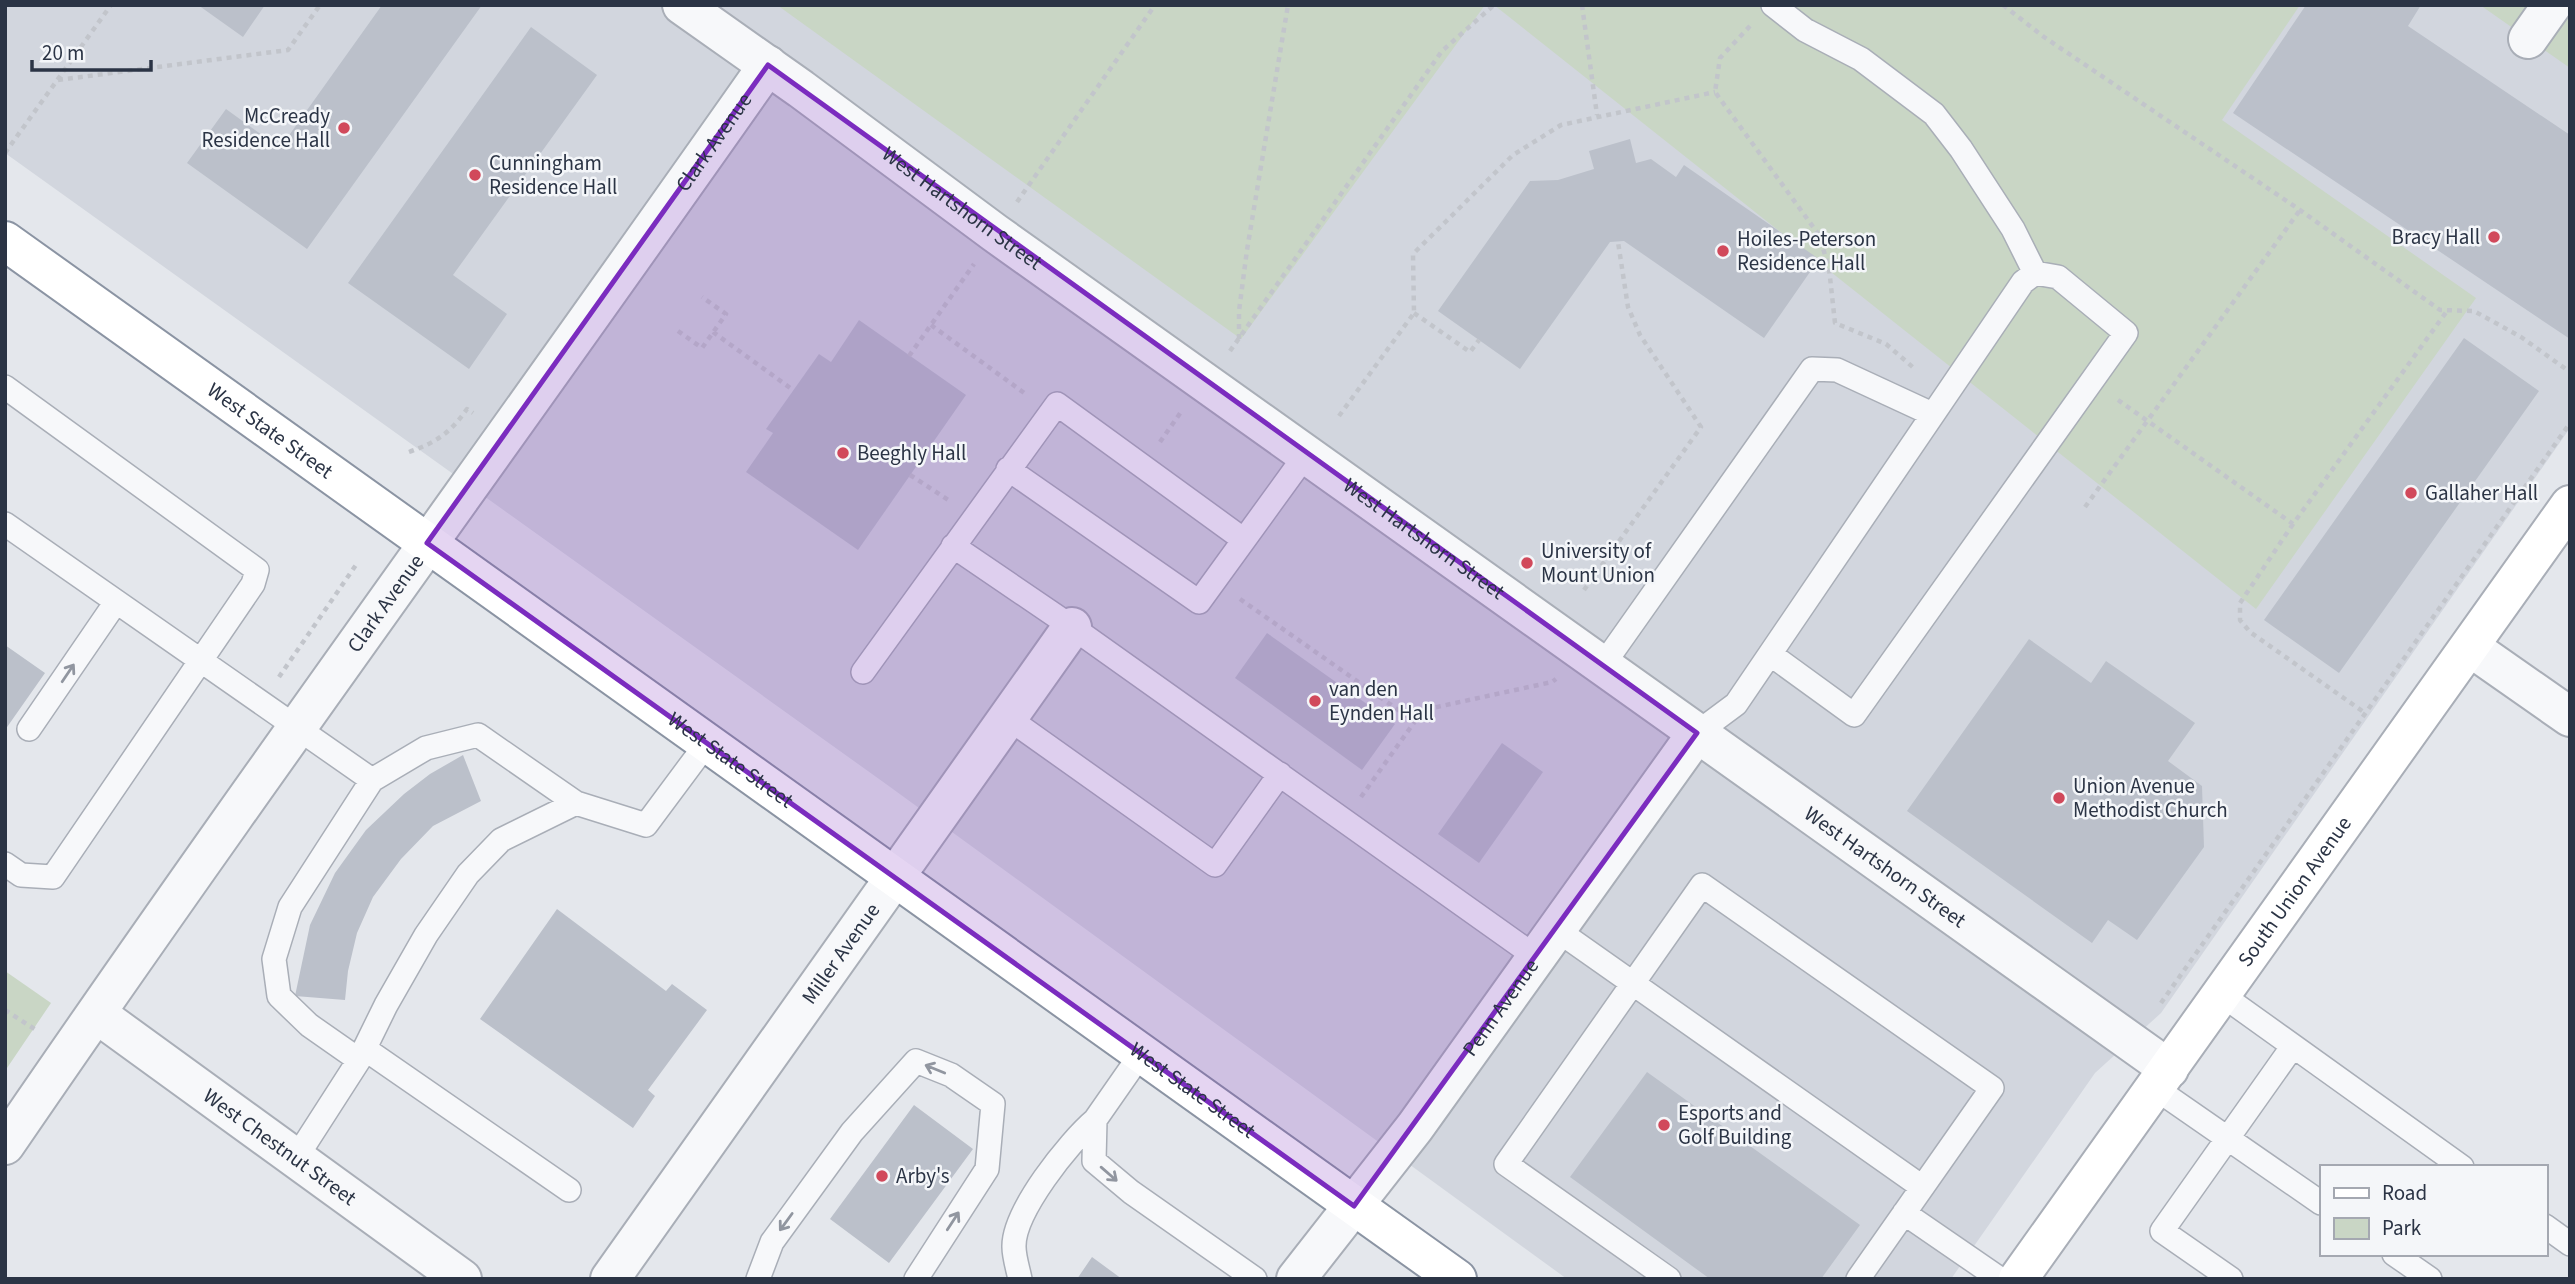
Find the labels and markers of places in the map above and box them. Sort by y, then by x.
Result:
place label: McCready Residence Hall [202,101,330,155]
marker: McCready Residence Hall [336,120,352,136]
place label: Cunningham Residence Hall [489,148,617,202]
marker: Cunningham Residence Hall [467,167,483,183]
place label: Bracy Hall [2392,222,2480,252]
place label: Hoiles-Peterson Residence Hall [1737,224,1876,278]
marker: Bracy Hall [2486,229,2502,245]
marker: Hoiles-Peterson Residence Hall [1715,243,1731,259]
place label: Beeghly Hall [857,438,966,468]
marker: Beeghly Hall [835,445,851,461]
place label: Gallaher Hall [2425,478,2538,508]
marker: Gallaher Hall [2403,485,2419,501]
place label: University of Mount Union [1541,536,1655,590]
marker: University of Mount Union [1519,555,1535,571]
place label: van den Eynden Hall [1329,674,1434,728]
marker: van den Eynden Hall [1307,693,1323,709]
place label: Union Avenue Methodist Church [2073,771,2228,825]
marker: Union Avenue Methodist Church [2051,790,2067,806]
place label: Esports and Golf Building [1678,1098,1792,1152]
marker: Esports and Golf Building [1656,1117,1672,1133]
place label: Arby's [896,1161,950,1191]
marker: Arby's [874,1168,890,1184]

